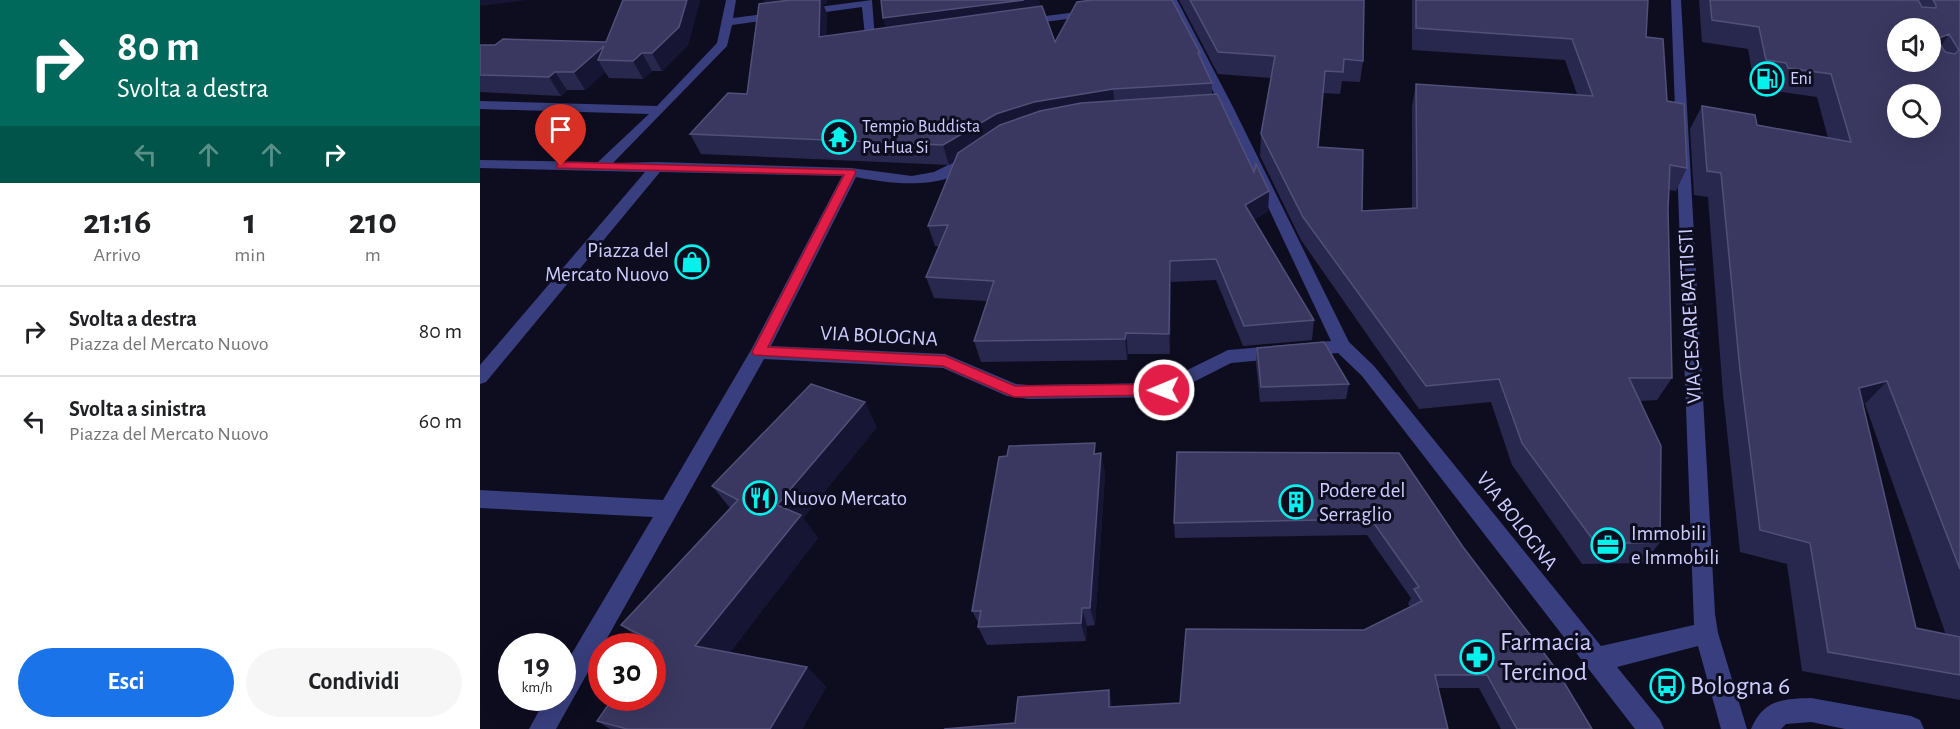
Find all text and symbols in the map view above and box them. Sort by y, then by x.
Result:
map controls [1887,18,1941,138]
button: sound [1887,18,1941,72]
icon: right [18,24,96,102]
text: 80 m [117,26,200,68]
fuel station icon: Eni [1749,61,1785,97]
place label: Eni [1790,70,1812,88]
text: Svolta a destra [117,75,269,102]
button: search [1887,84,1941,138]
pin [535,104,586,166]
icon: arrive [544,113,577,146]
place label: Tempio Buddista Pu Hua Si [862,118,980,157]
temple icon: Tempio Buddista Pu Hua Si [821,119,857,155]
icon: left [129,138,162,171]
icon: ahead [192,138,225,171]
icon: ahead [255,138,288,171]
icon: right [318,138,351,171]
text: 21:16 [83,204,151,240]
text: 1 [243,204,256,240]
text: 210 [348,204,397,240]
street label: VIA CESARE BATTISTI [1675,228,1705,404]
place label: Piazza del Mercato Nuovo [545,240,669,285]
shop icon: Piazza del Mercato Nuovo [674,244,710,280]
text: Arrivo [94,245,141,265]
text: min [234,245,266,265]
text: m [365,245,381,265]
text: Svolta a destra [69,308,197,330]
icon: right [18,315,51,348]
text: 80 m [419,320,462,342]
street label: VIA BOLOGNA [819,322,939,350]
text: Piazza del Mercato Nuovo [69,334,269,354]
position arrow [1132,358,1196,422]
text: Svolta a sinistra [69,398,206,420]
icon: left [18,405,51,438]
text: 60 m [419,410,462,432]
text: Piazza del Mercato Nuovo [69,424,269,444]
street label: VIA BOLOGNA [1472,468,1562,574]
restaurant icon: Nuovo Mercato [742,480,778,516]
place label: Podere del Serraglio [1319,480,1406,525]
building icon: Podere del Serraglio [1278,484,1314,520]
place label: Nuovo Mercato [783,488,907,509]
place label: Immobili e Immobili [1631,523,1719,568]
office icon: Immobili e Immobili [1590,527,1626,563]
place label: Farmacia Tercinod [1500,629,1592,685]
speed limit sign: 30 [588,633,666,711]
pharmacy icon: Farmacia Tercinod [1459,639,1495,675]
button: Esci [18,648,234,717]
button: Condividi [246,648,462,717]
text: 19 [524,650,550,680]
bus stop icon: Bologna 6 [1649,668,1685,704]
place label: Bologna 6 [1690,673,1790,699]
text: km/h [522,680,552,695]

